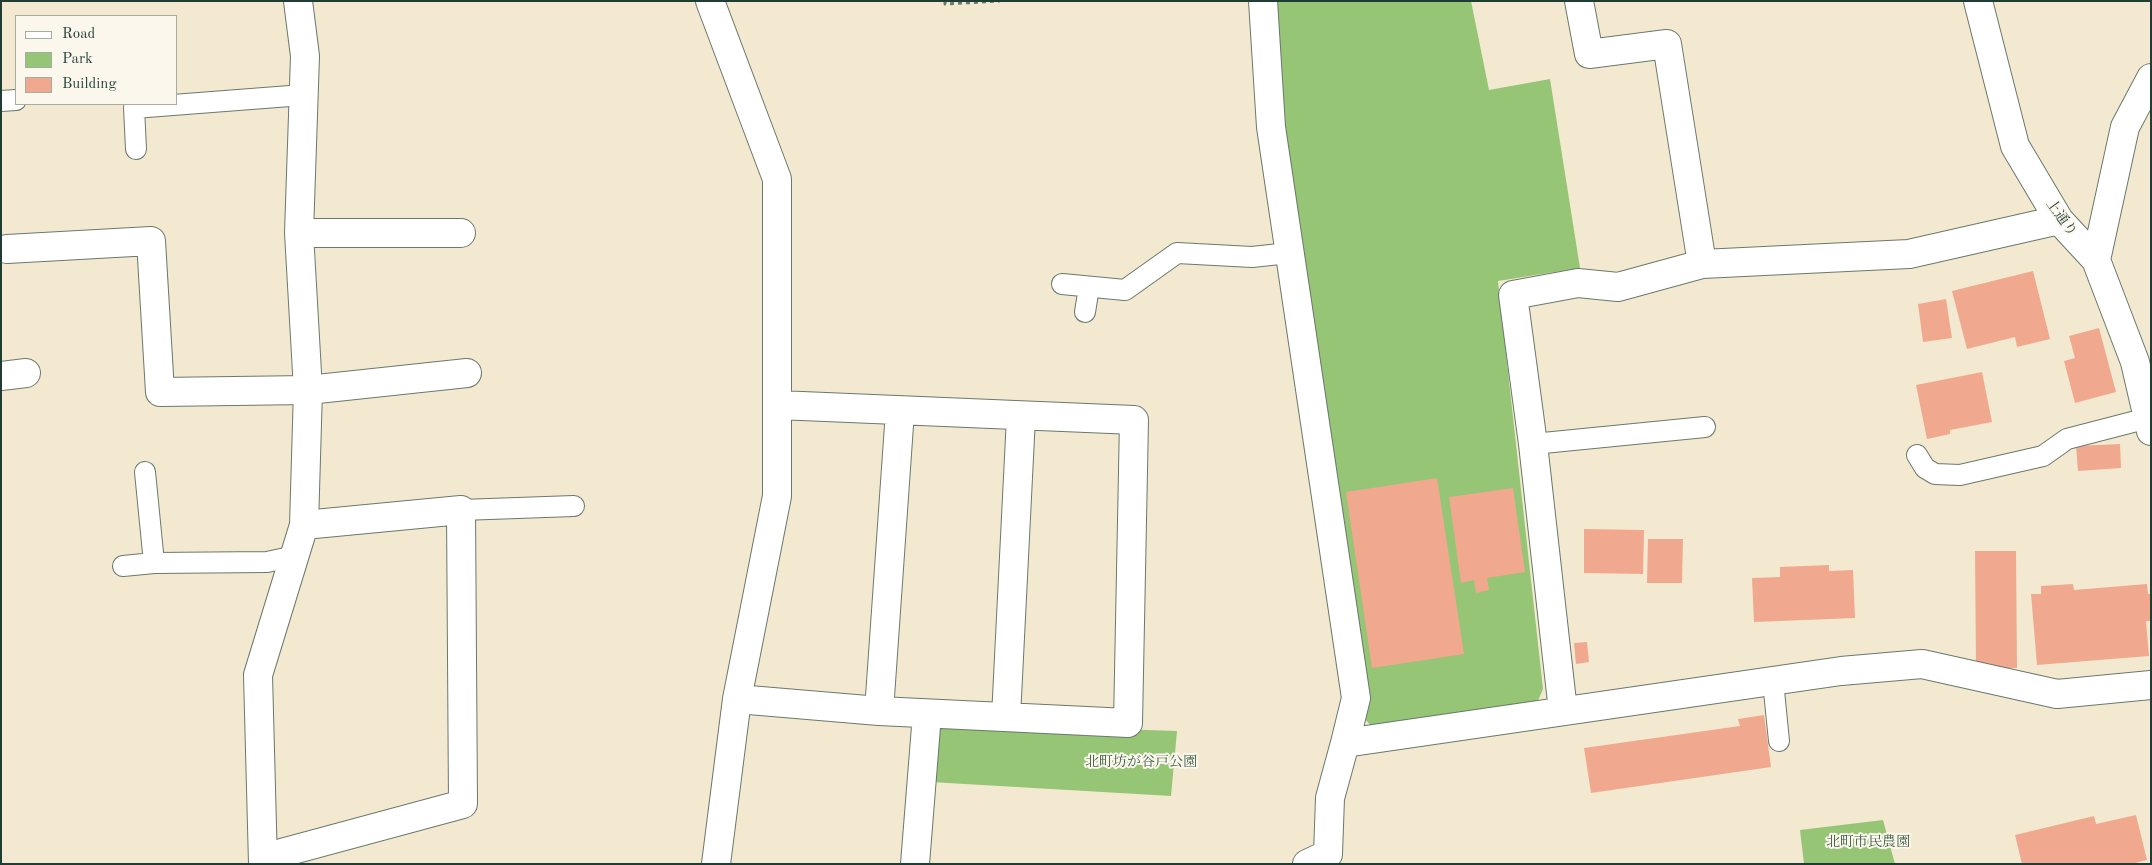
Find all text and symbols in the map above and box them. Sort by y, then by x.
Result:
legend [15,15,178,105]
text: Road [62,27,95,42]
text: Park [62,52,93,67]
text: Building [62,77,117,92]
street label: 上通り [2042,196,2080,240]
park label: 北町坊が谷戸公園 [1085,754,1197,770]
park label: 北町市民農園 [1826,834,1910,850]

